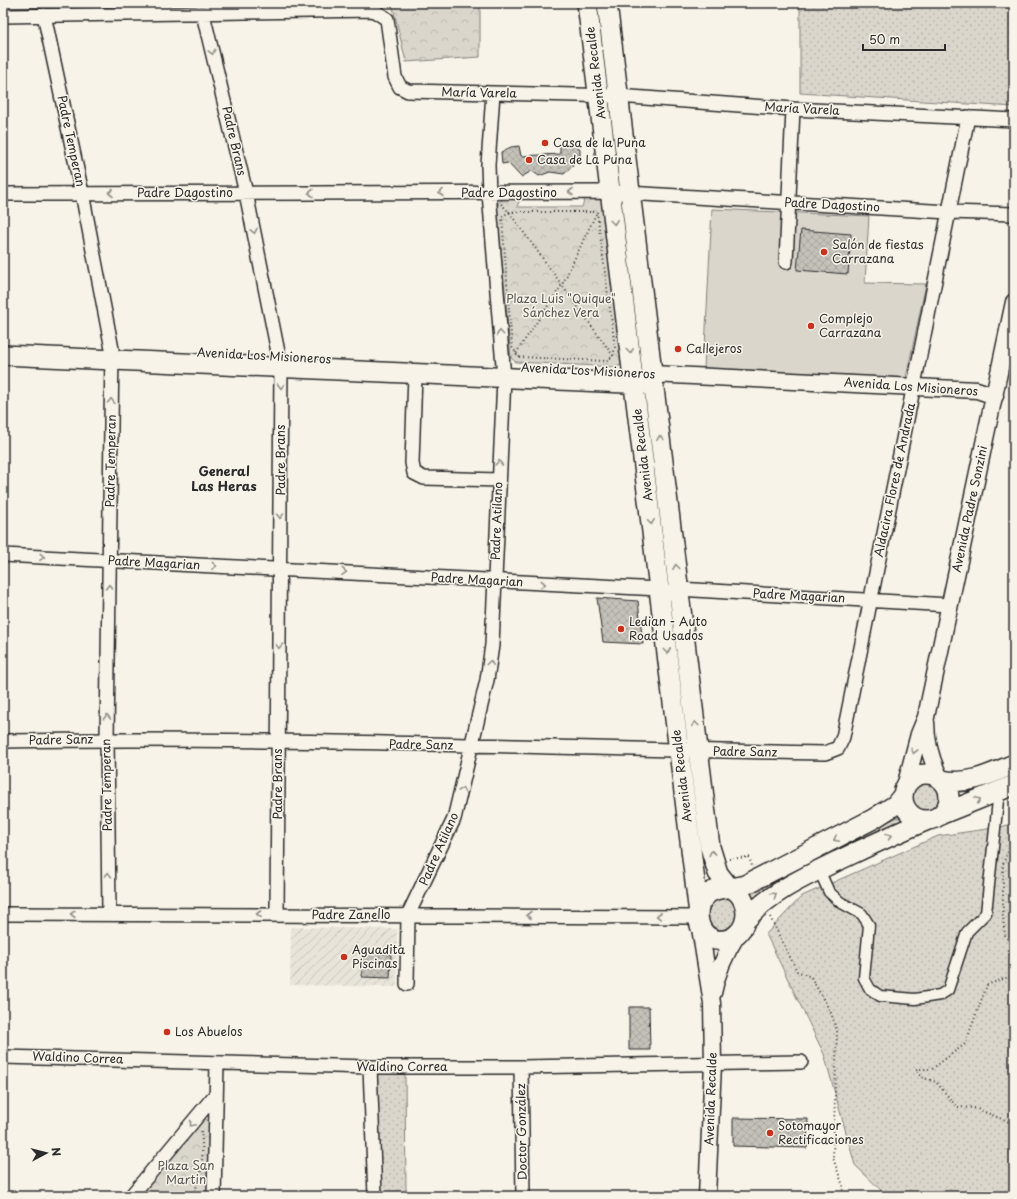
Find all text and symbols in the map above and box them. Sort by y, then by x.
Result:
street label: Avenida Recalde [580,26,610,121]
scale bar [863,26,945,52]
text: 50 m [869,30,900,48]
one-way arrow [208,48,216,55]
street label: María Varela [441,82,517,102]
street label: Padre Temperan [54,94,90,188]
street label: María Varela [764,97,841,119]
street label: Padre Brans [218,104,252,178]
place label: Casa de la Puna [553,133,646,151]
marker: Casa de la Puna [540,138,550,148]
place label: Casa de La Puna [537,150,633,168]
marker: Casa de La Puna [524,155,534,165]
street label: Padre Dagostino [137,183,233,201]
street label: Padre Dagostino [461,183,557,201]
one-way arrow [568,188,574,196]
one-way arrow [108,189,114,197]
one-way arrow [308,189,314,197]
one-way arrow [438,189,444,197]
street label: Padre Dagostino [784,193,881,216]
one-way arrow [609,219,618,225]
one-way arrow [249,228,257,234]
place label: Salón de fiestas Carrazana [832,235,924,267]
marker: Salón de fiestas Carrazana [819,247,829,257]
park label: Plaza Luis "Quique" Sánchez Vera [506,289,616,321]
place label: Complejo Carrazana [819,309,882,341]
marker: Complejo Carrazana [806,321,816,331]
one-way arrow [496,330,505,336]
place label: Callejeros [686,339,742,357]
street label: Avenida Los Misioneros [196,342,332,368]
marker: Callejeros [673,344,683,354]
one-way arrow [625,348,634,354]
street label: Avenida Los Misioneros [520,357,656,383]
street label: Avenida Los Misioneros [843,372,979,400]
one-way arrow [277,383,285,389]
one-way arrow [107,398,116,404]
street label: Aldacira Flores de Andrada [869,400,919,559]
street label: Avenida Recalde [627,408,657,503]
street label: Padre Temperan [100,414,120,508]
street label: Padre Brans [271,424,289,495]
one-way arrow [656,435,665,441]
street label: Avenida Padre Sonzini [947,444,991,574]
one-way arrow [495,460,504,466]
district label: General Las Heras [191,461,257,495]
street label: Padre Atilano [486,481,506,560]
one-way arrow [276,513,284,519]
one-way arrow [646,519,655,525]
street label: Padre Magarian [107,551,201,573]
one-way arrow [39,553,45,562]
one-way arrow [211,561,217,570]
one-way arrow [672,564,681,570]
one-way arrow [341,568,347,577]
street label: Padre Magarian [430,568,524,590]
one-way arrow [540,579,546,588]
one-way arrow [105,584,113,590]
street label: Padre Magarian [752,584,846,606]
place label: Ledian - Auto Road Usados [629,612,707,644]
marker: Ledian - Auto Road Usados [616,624,626,634]
one-way arrow [275,643,283,649]
one-way arrow [662,648,671,654]
one-way arrow [485,660,494,666]
one-way arrow [103,714,111,720]
one-way arrow [691,721,700,727]
street label: Padre Sanz [29,729,94,749]
street label: Avenida Recalde [666,729,696,824]
street label: Padre Sanz [389,734,454,754]
street label: Padre Temperan [96,738,116,832]
street label: Padre Sanz [713,741,778,761]
street label: Padre Brans [268,748,286,819]
one-way arrow [910,748,918,755]
one-way arrow [457,786,465,793]
one-way arrow [975,796,982,804]
street label: Padre Atilano [414,809,462,888]
one-way arrow [885,833,893,841]
one-way arrow [833,834,840,841]
one-way arrow [708,850,716,856]
one-way arrow [104,872,112,878]
one-way arrow [770,892,777,900]
street label: Padre Zanello [312,905,391,923]
one-way arrow [70,910,76,918]
one-way arrow [256,910,262,918]
one-way arrow [526,911,532,920]
one-way arrow [656,912,662,920]
place label: Aguadita Piscinas [352,940,405,972]
marker: Aguadita Piscinas [339,952,349,962]
place label: Los Abuelos [175,1022,243,1040]
marker: Los Abuelos [162,1027,172,1037]
street label: Waldino Correa [32,1046,124,1068]
street label: Avenida Recalde [699,1052,721,1146]
street label: Waldino Correa [356,1057,448,1075]
street label: Doctor González [511,1083,531,1181]
place label: Sotomayor Rectificaciones [778,1116,864,1148]
one-way arrow [189,1119,196,1127]
marker: Sotomayor Rectificaciones [765,1128,775,1138]
north arrow [26,1133,66,1173]
text: N [47,1146,65,1157]
park label: Plaza San Martin [158,1156,214,1188]

